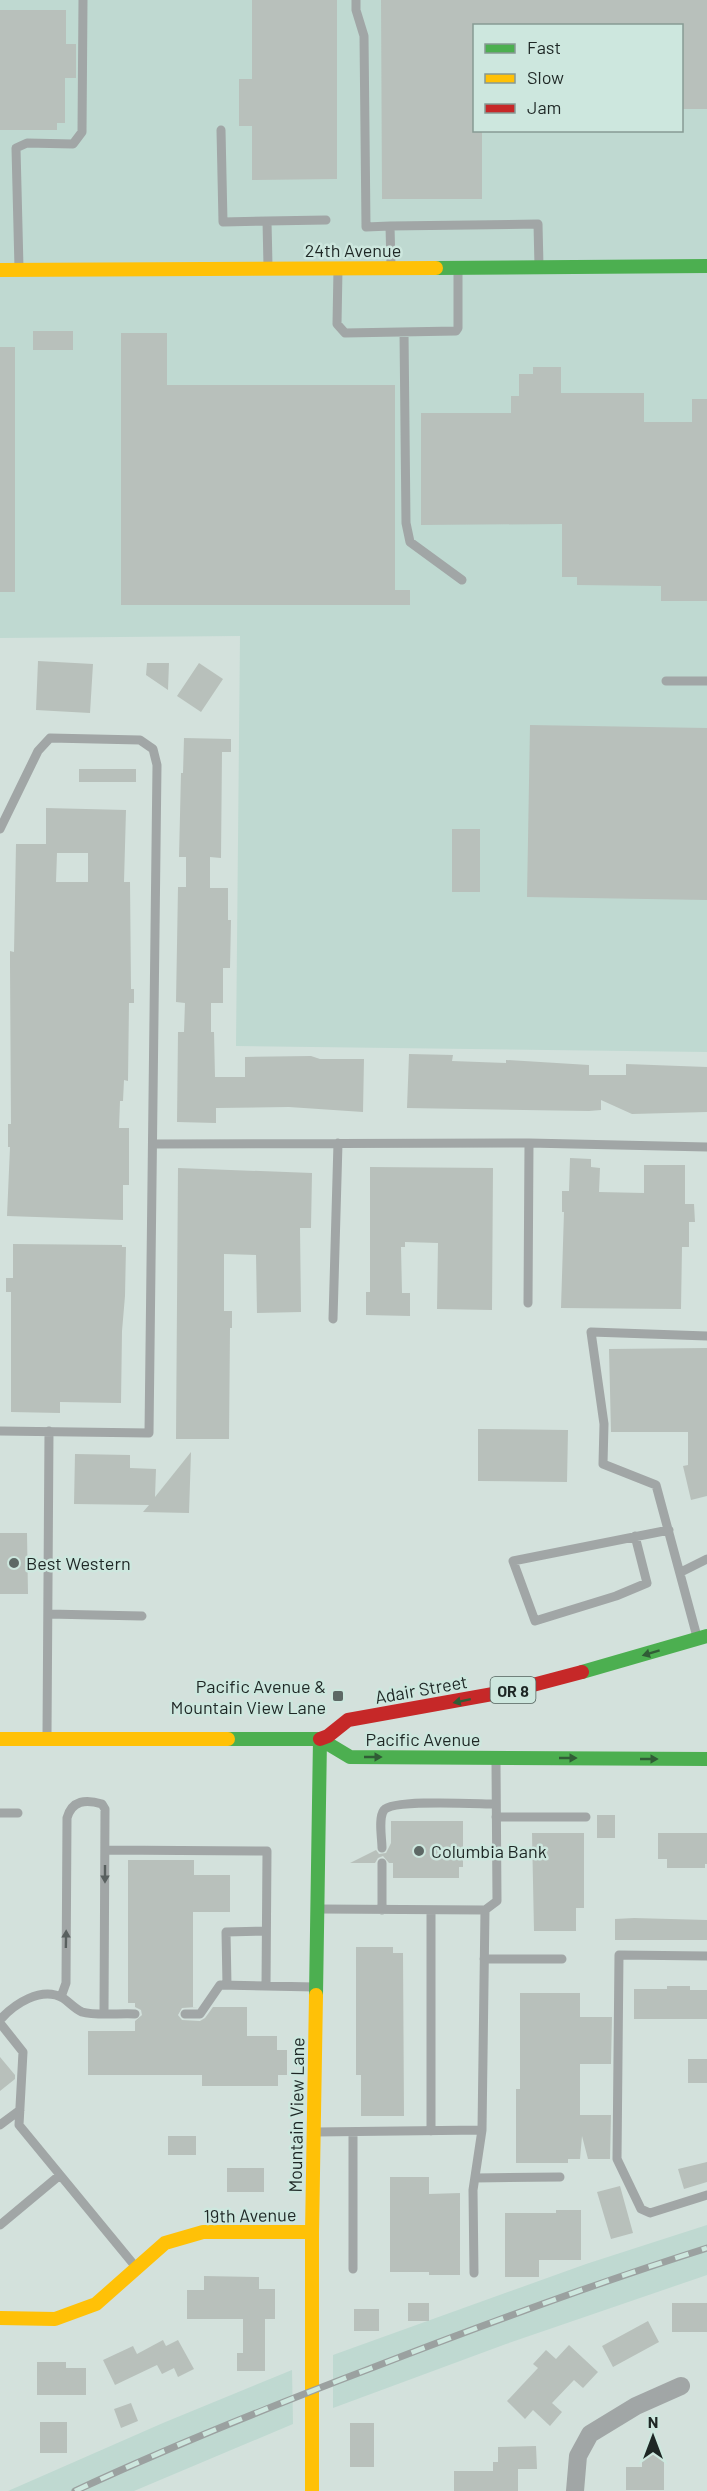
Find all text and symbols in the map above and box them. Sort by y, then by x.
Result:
legend [473,24,683,132]
text: Fast [527,36,561,58]
text: Slow [527,66,564,88]
text: Jam [527,96,561,118]
street label: 24th Avenue [305,239,401,261]
place label: Best Western [26,1552,131,1574]
marker: Best Western [7,1556,21,1570]
one-way arrow [642,1649,660,1658]
street label: Adair Street [373,1670,469,1708]
place label: Pacific Avenue & Mountain View Lane [171,1675,326,1718]
road number: OR 8 [490,1677,536,1703]
marker: Pacific Avenue & Mountain View Lane [331,1689,345,1703]
one-way arrow [453,1697,472,1706]
street label: Pacific Avenue [366,1728,480,1750]
one-way arrow [363,1752,382,1762]
one-way arrow [558,1753,577,1763]
one-way arrow [640,1754,659,1764]
place label: Columbia Bank [431,1840,547,1862]
marker: Columbia Bank [412,1844,426,1858]
one-way arrow [100,1864,110,1883]
one-way arrow [61,1930,71,1949]
street label: Mountain View Lane [284,2037,308,2193]
street label: 19th Avenue [203,2203,297,2227]
north arrow [623,2407,683,2467]
text: N [648,2412,658,2431]

